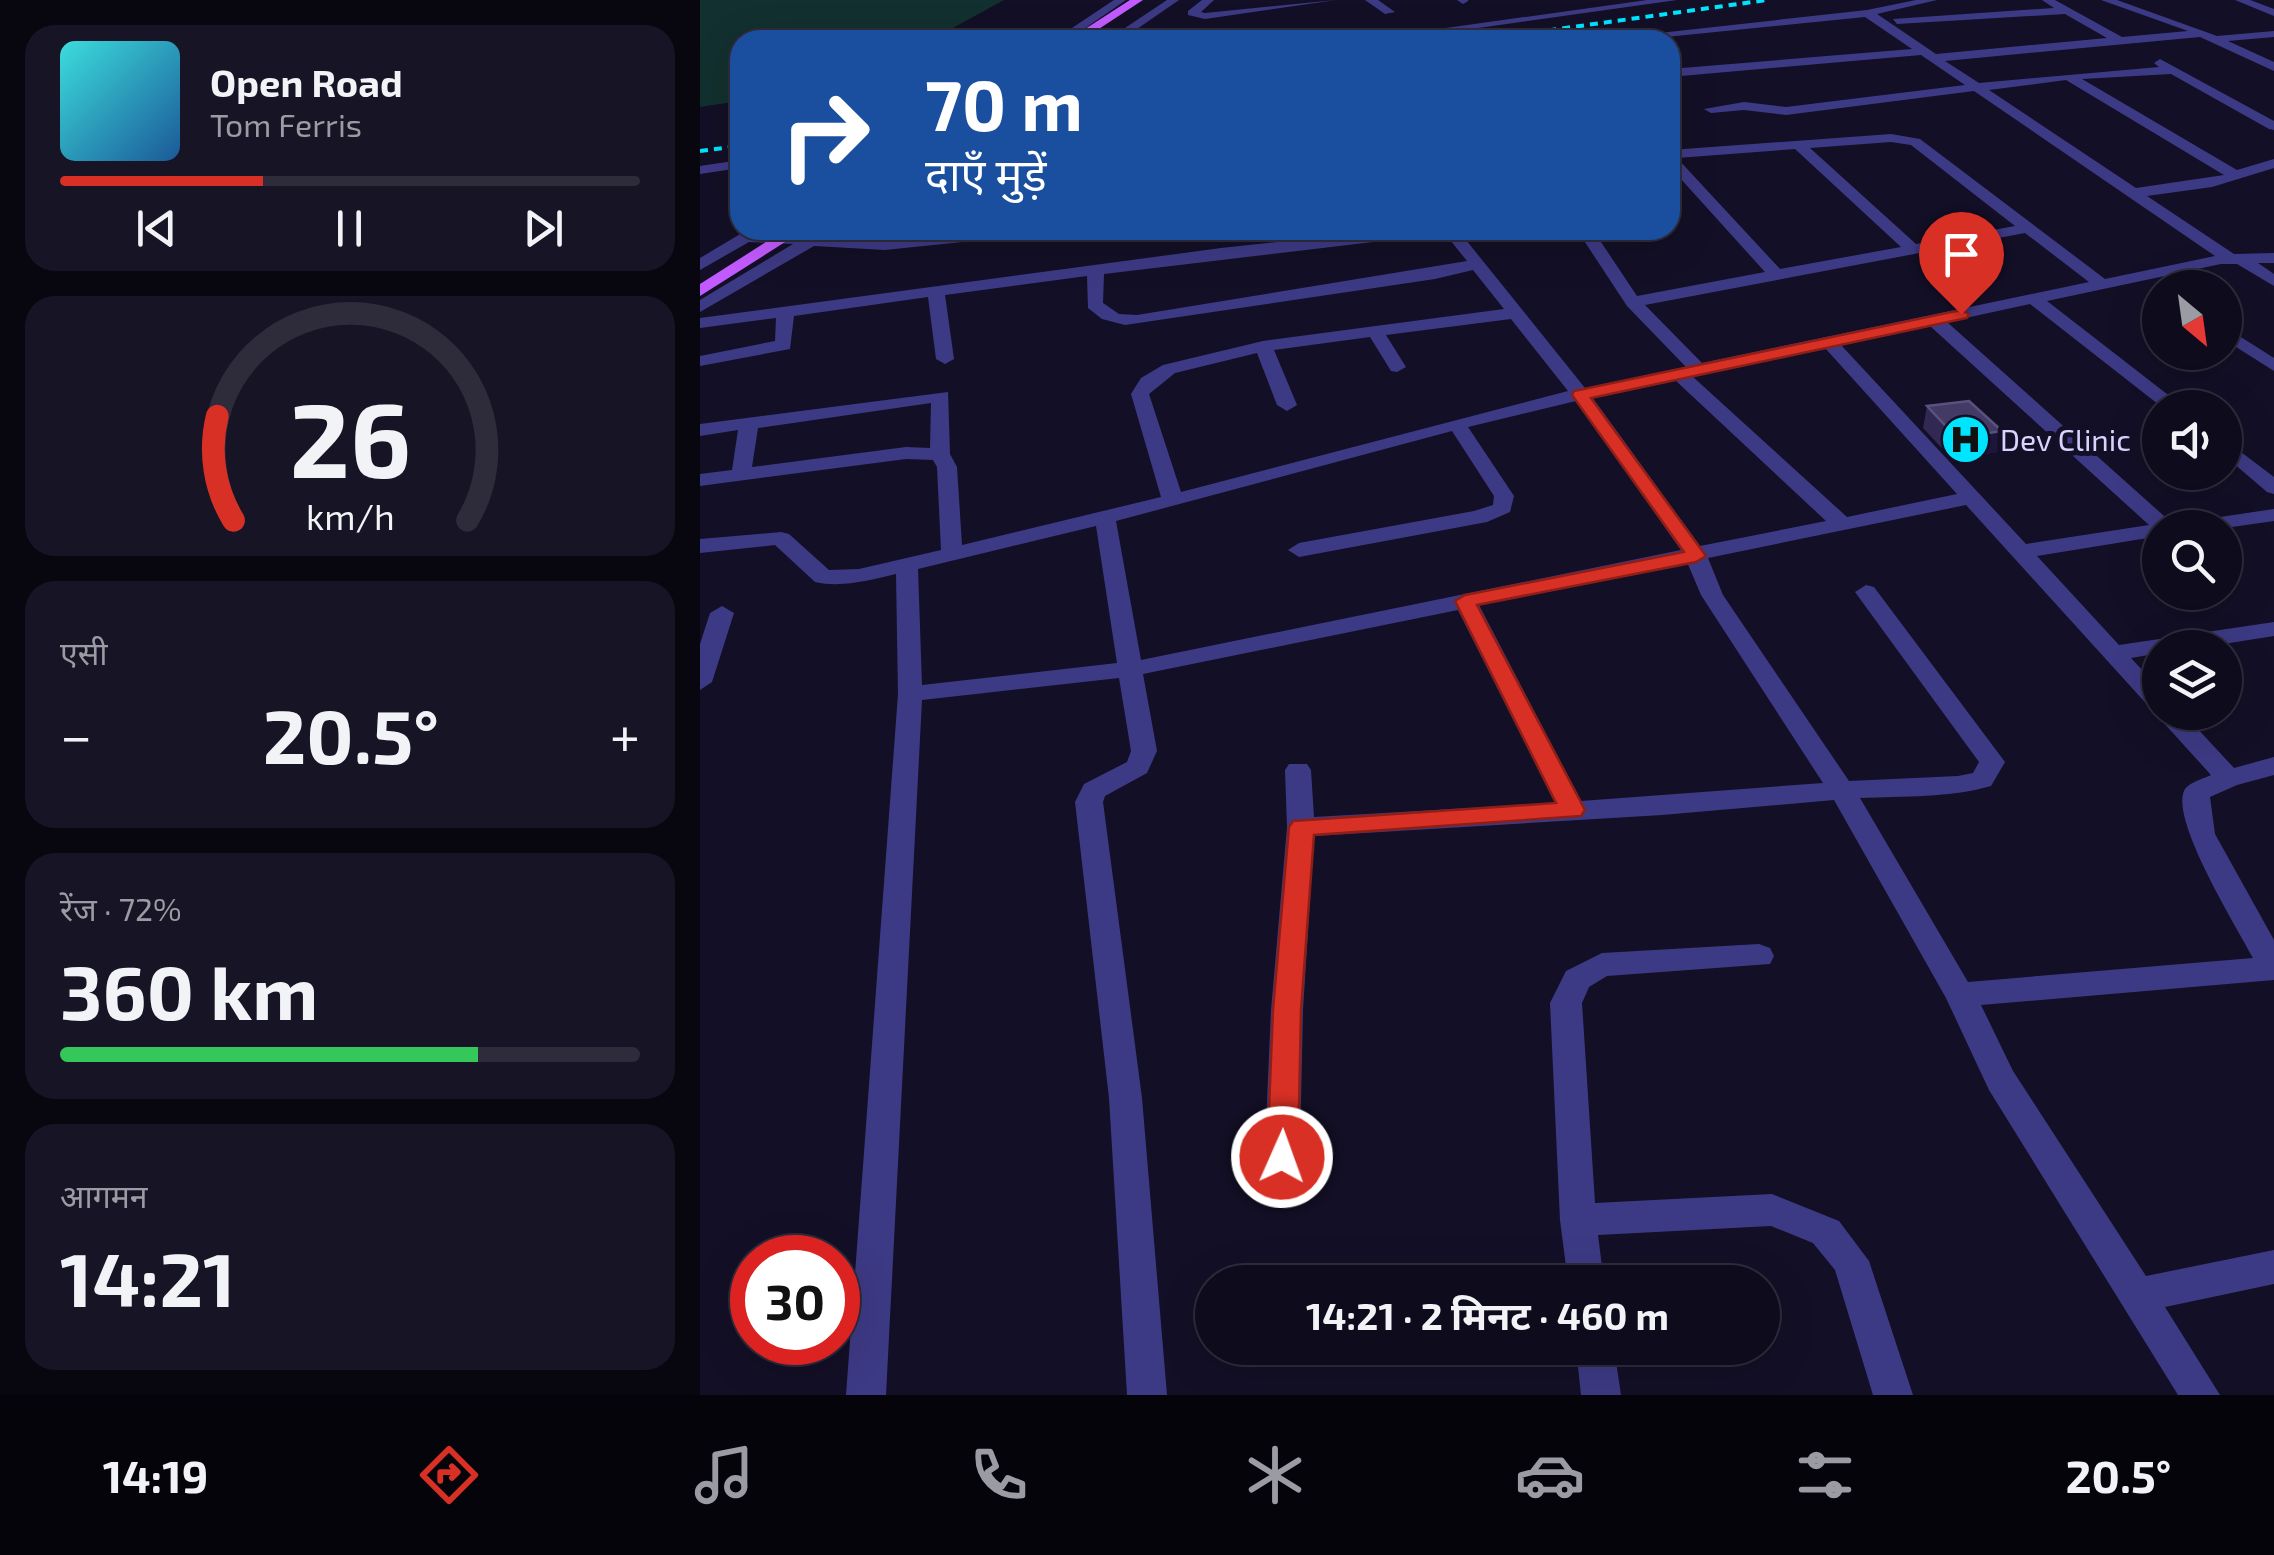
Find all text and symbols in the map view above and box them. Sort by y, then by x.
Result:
text: Open Road [210,59,403,105]
text: 70 m [925,61,1083,145]
icon: right [760,70,890,200]
text: Tom Ferris [210,105,362,143]
text: दाएँ मुड़ें [925,146,1046,200]
icon: previous [129,201,184,256]
icon: pause [322,201,377,256]
icon: next [516,201,571,256]
pin [1919,212,2004,315]
icon: arrive [1934,227,1989,282]
north arrow [2142,270,2242,370]
map controls [2142,270,2242,730]
text: 26 [289,374,411,499]
button: sound [2142,390,2242,490]
hospital icon: Dev Clinic [1939,413,1991,465]
place label: Dev Clinic [2000,421,2131,457]
text: km/h [306,494,394,537]
button: search [2142,510,2242,610]
button: layers [2142,630,2242,730]
text: एसी [60,633,108,671]
text: 20.5° [263,689,439,779]
text: − [60,701,92,767]
text: + [610,701,640,767]
text: रेंज · 72% [60,889,182,927]
text: 360 km [60,945,318,1035]
position arrow [1230,1105,1334,1209]
text: आगमन [60,1176,148,1214]
text: 14:21 [60,1232,235,1322]
speed limit sign: 30 [730,1235,860,1365]
text: 14:21 · 2 मिनट · 460 m [1306,1292,1669,1338]
icon: directions [414,1440,484,1510]
icon: music [689,1440,759,1510]
icon: phone [964,1440,1034,1510]
icon: climate [1240,1440,1310,1510]
icon: car [1515,1440,1585,1510]
icon: filters [1790,1440,1860,1510]
text: 14:19 [103,1448,208,1502]
text: 20.5° [2065,1448,2171,1502]

